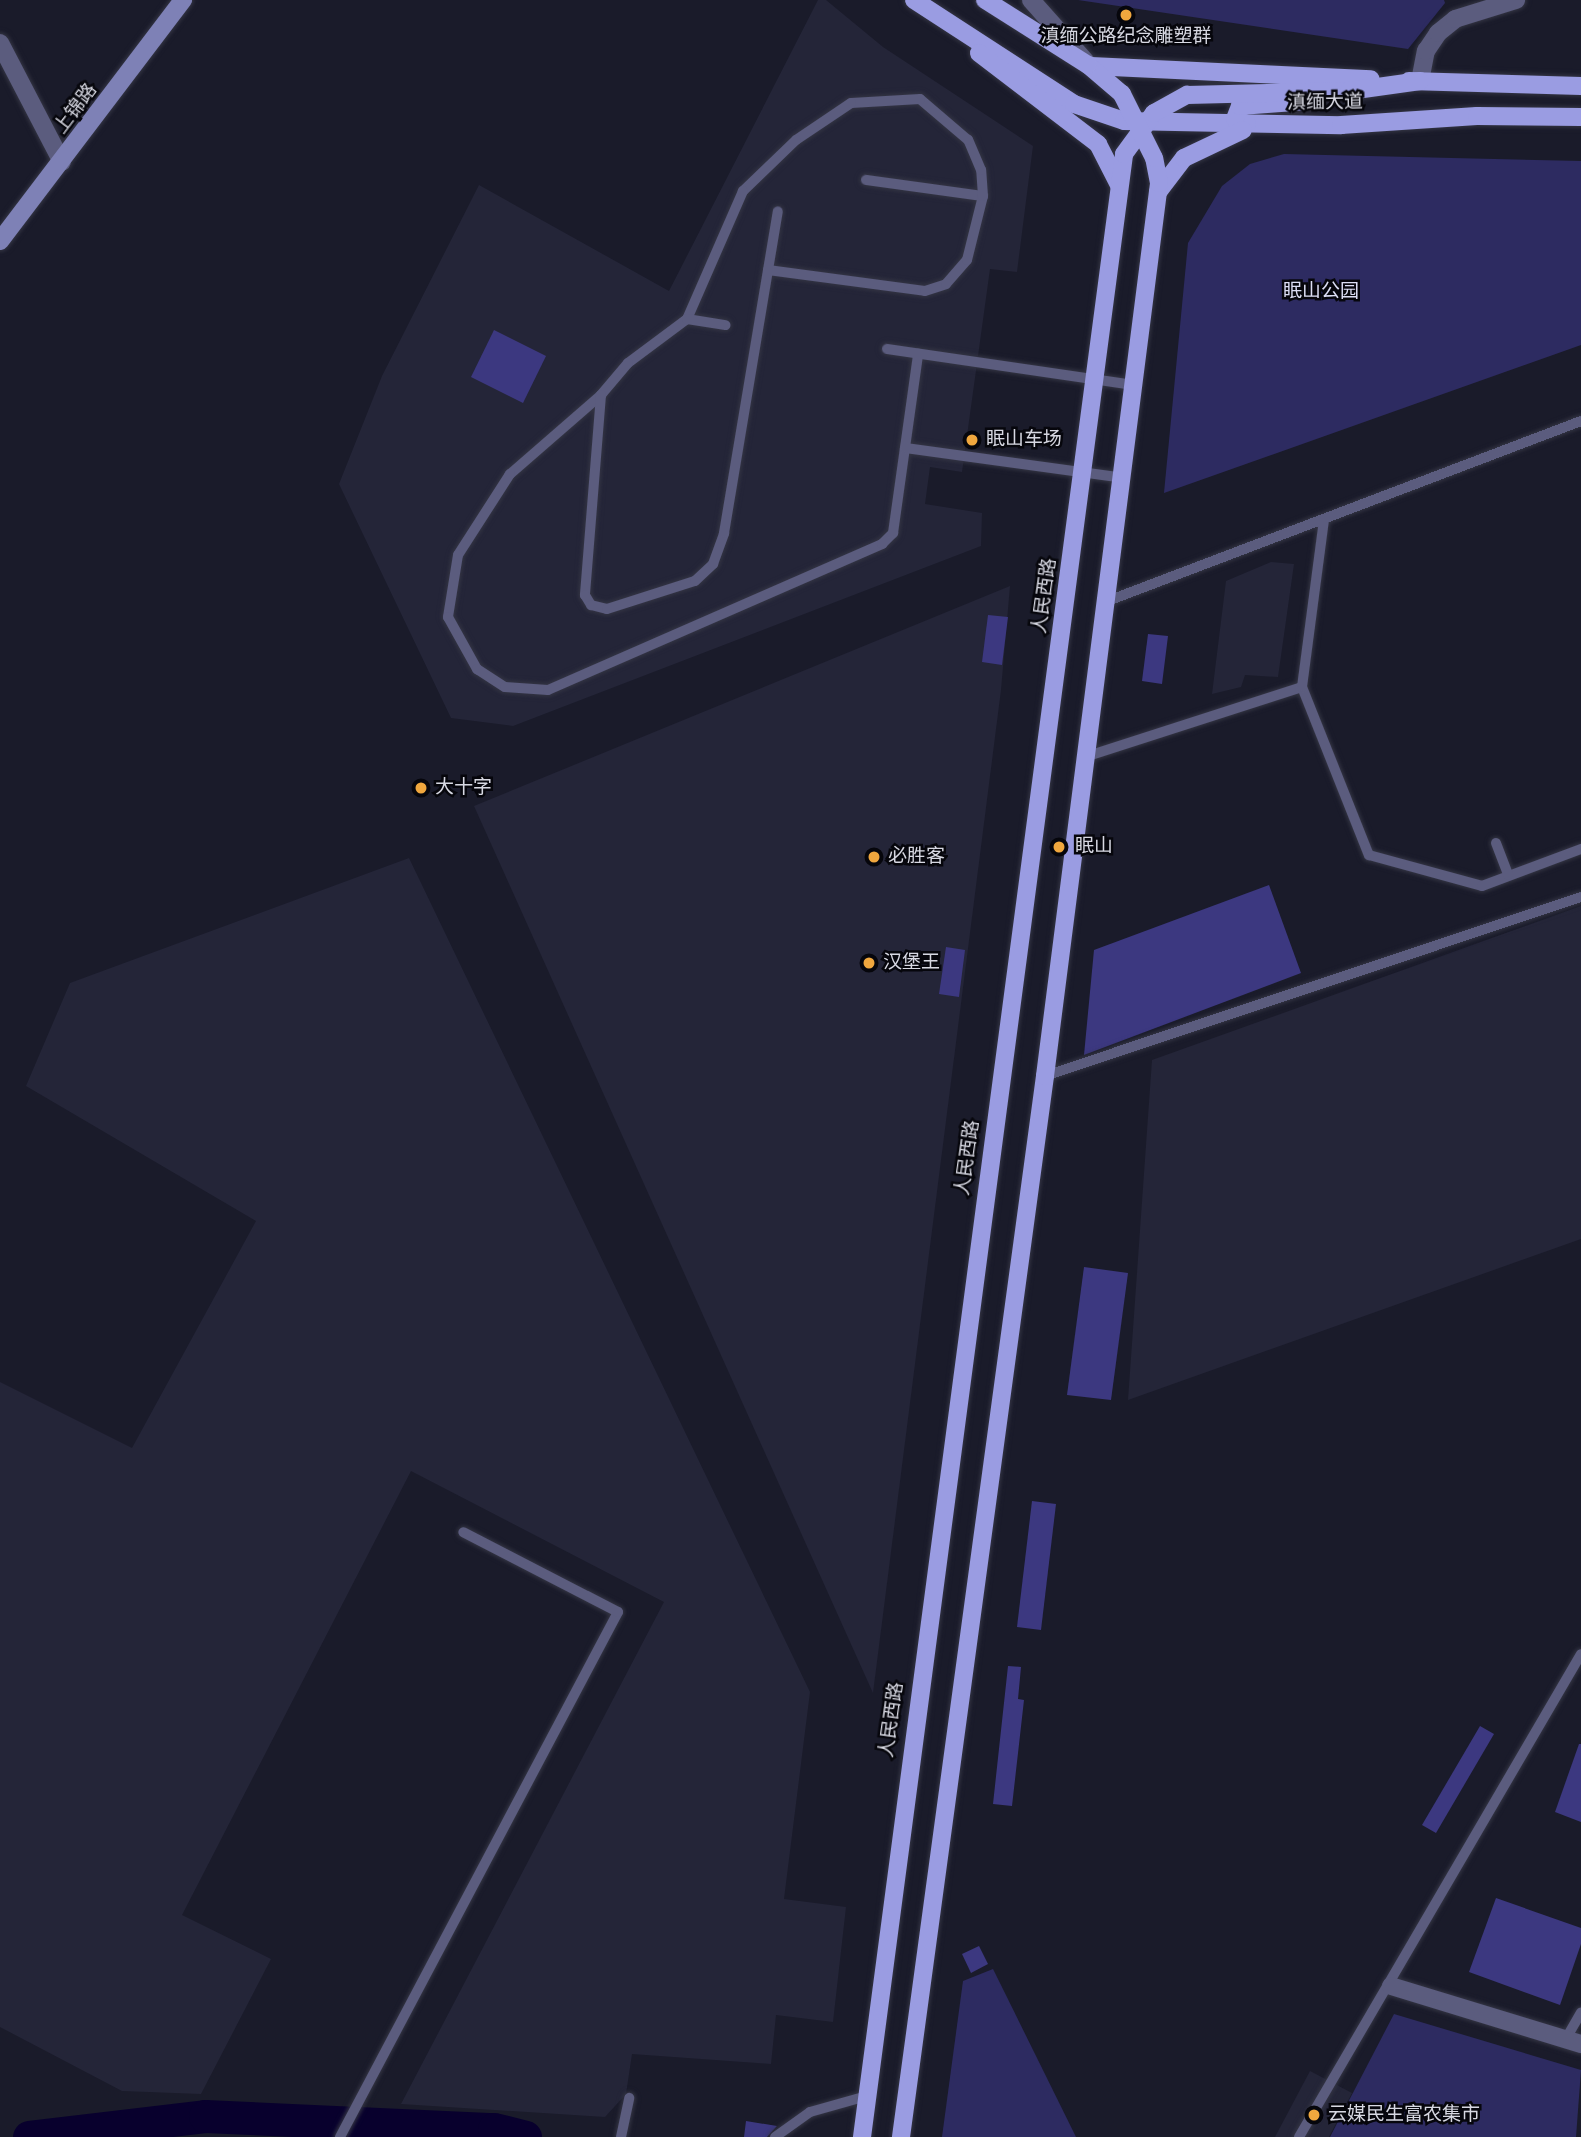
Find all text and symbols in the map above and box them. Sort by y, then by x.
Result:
marker: 滇缅公路纪念雕塑群 [1118,7,1134,23]
place label: 滇缅公路纪念雕塑群 [1041,26,1211,48]
street label: 上锦路 [50,79,102,139]
street label: 滇缅大道 [1287,91,1363,115]
park label: 眠山公园 [1283,281,1359,303]
place label: 眠山车场 [986,429,1062,451]
marker: 眠山车场 [964,432,980,448]
street label: 人民西路 [1028,557,1062,635]
place label: 大十字 [435,777,492,799]
marker: 大十字 [413,780,429,796]
place label: 眠山 [1075,836,1113,858]
marker: 眠山 [1049,837,1069,857]
place label: 必胜客 [888,846,945,868]
marker: 必胜客 [866,849,882,865]
place label: 汉堡王 [883,952,940,974]
marker: 汉堡王 [861,955,877,971]
street label: 人民西路 [951,1119,985,1197]
street label: 人民西路 [875,1681,909,1759]
place label: 云媒民生富农集市 [1328,2104,1480,2126]
marker: 云媒民生富农集市 [1306,2107,1322,2123]

